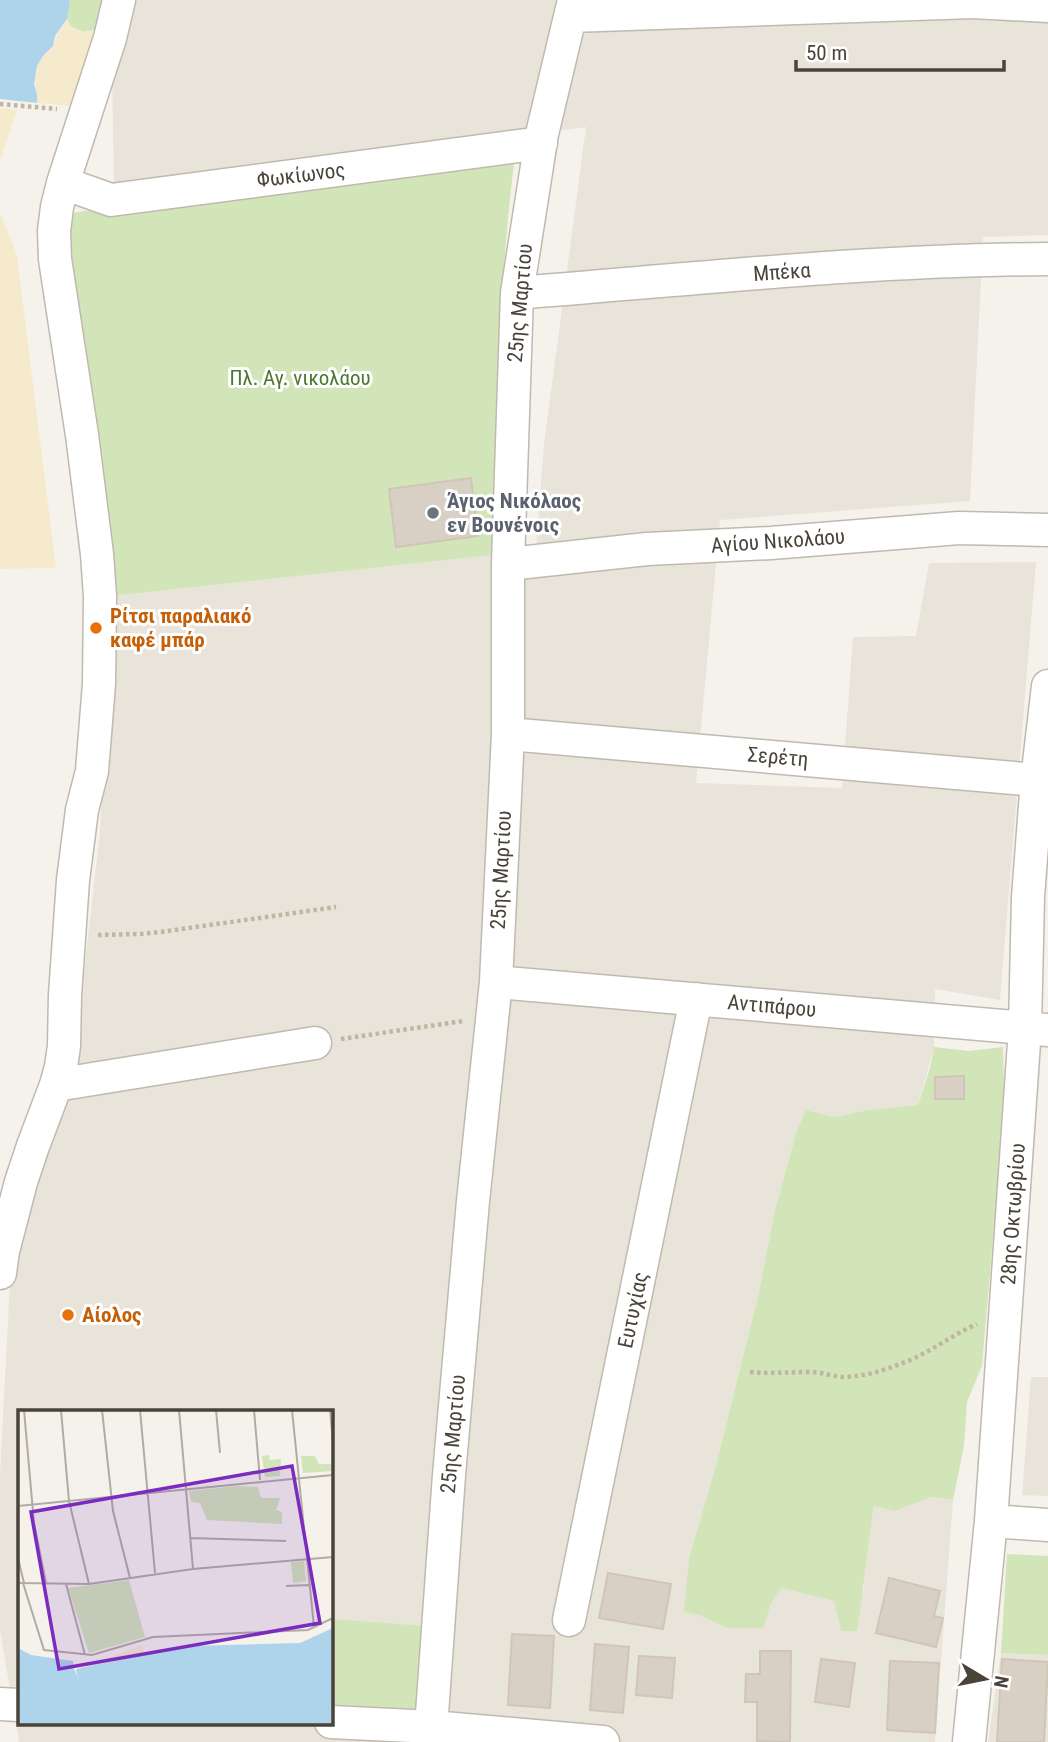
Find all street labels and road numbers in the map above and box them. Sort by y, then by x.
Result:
street label: Φωκίωνος [256,158,346,192]
street label: 25ης Μαρτίου [503,243,537,363]
street label: Μπέκα [753,258,812,286]
street label: Αγίου Νικολάου [710,524,846,558]
street label: Σερέτη [747,742,809,772]
street label: 25ης Μαρτίου [486,810,516,930]
street label: Αντιπάρου [727,990,817,1022]
street label: 28ης Οκτωβρίου [996,1142,1030,1286]
street label: Ευτυχίας [613,1270,653,1350]
street label: 25ης Μαρτίου [436,1374,470,1494]

